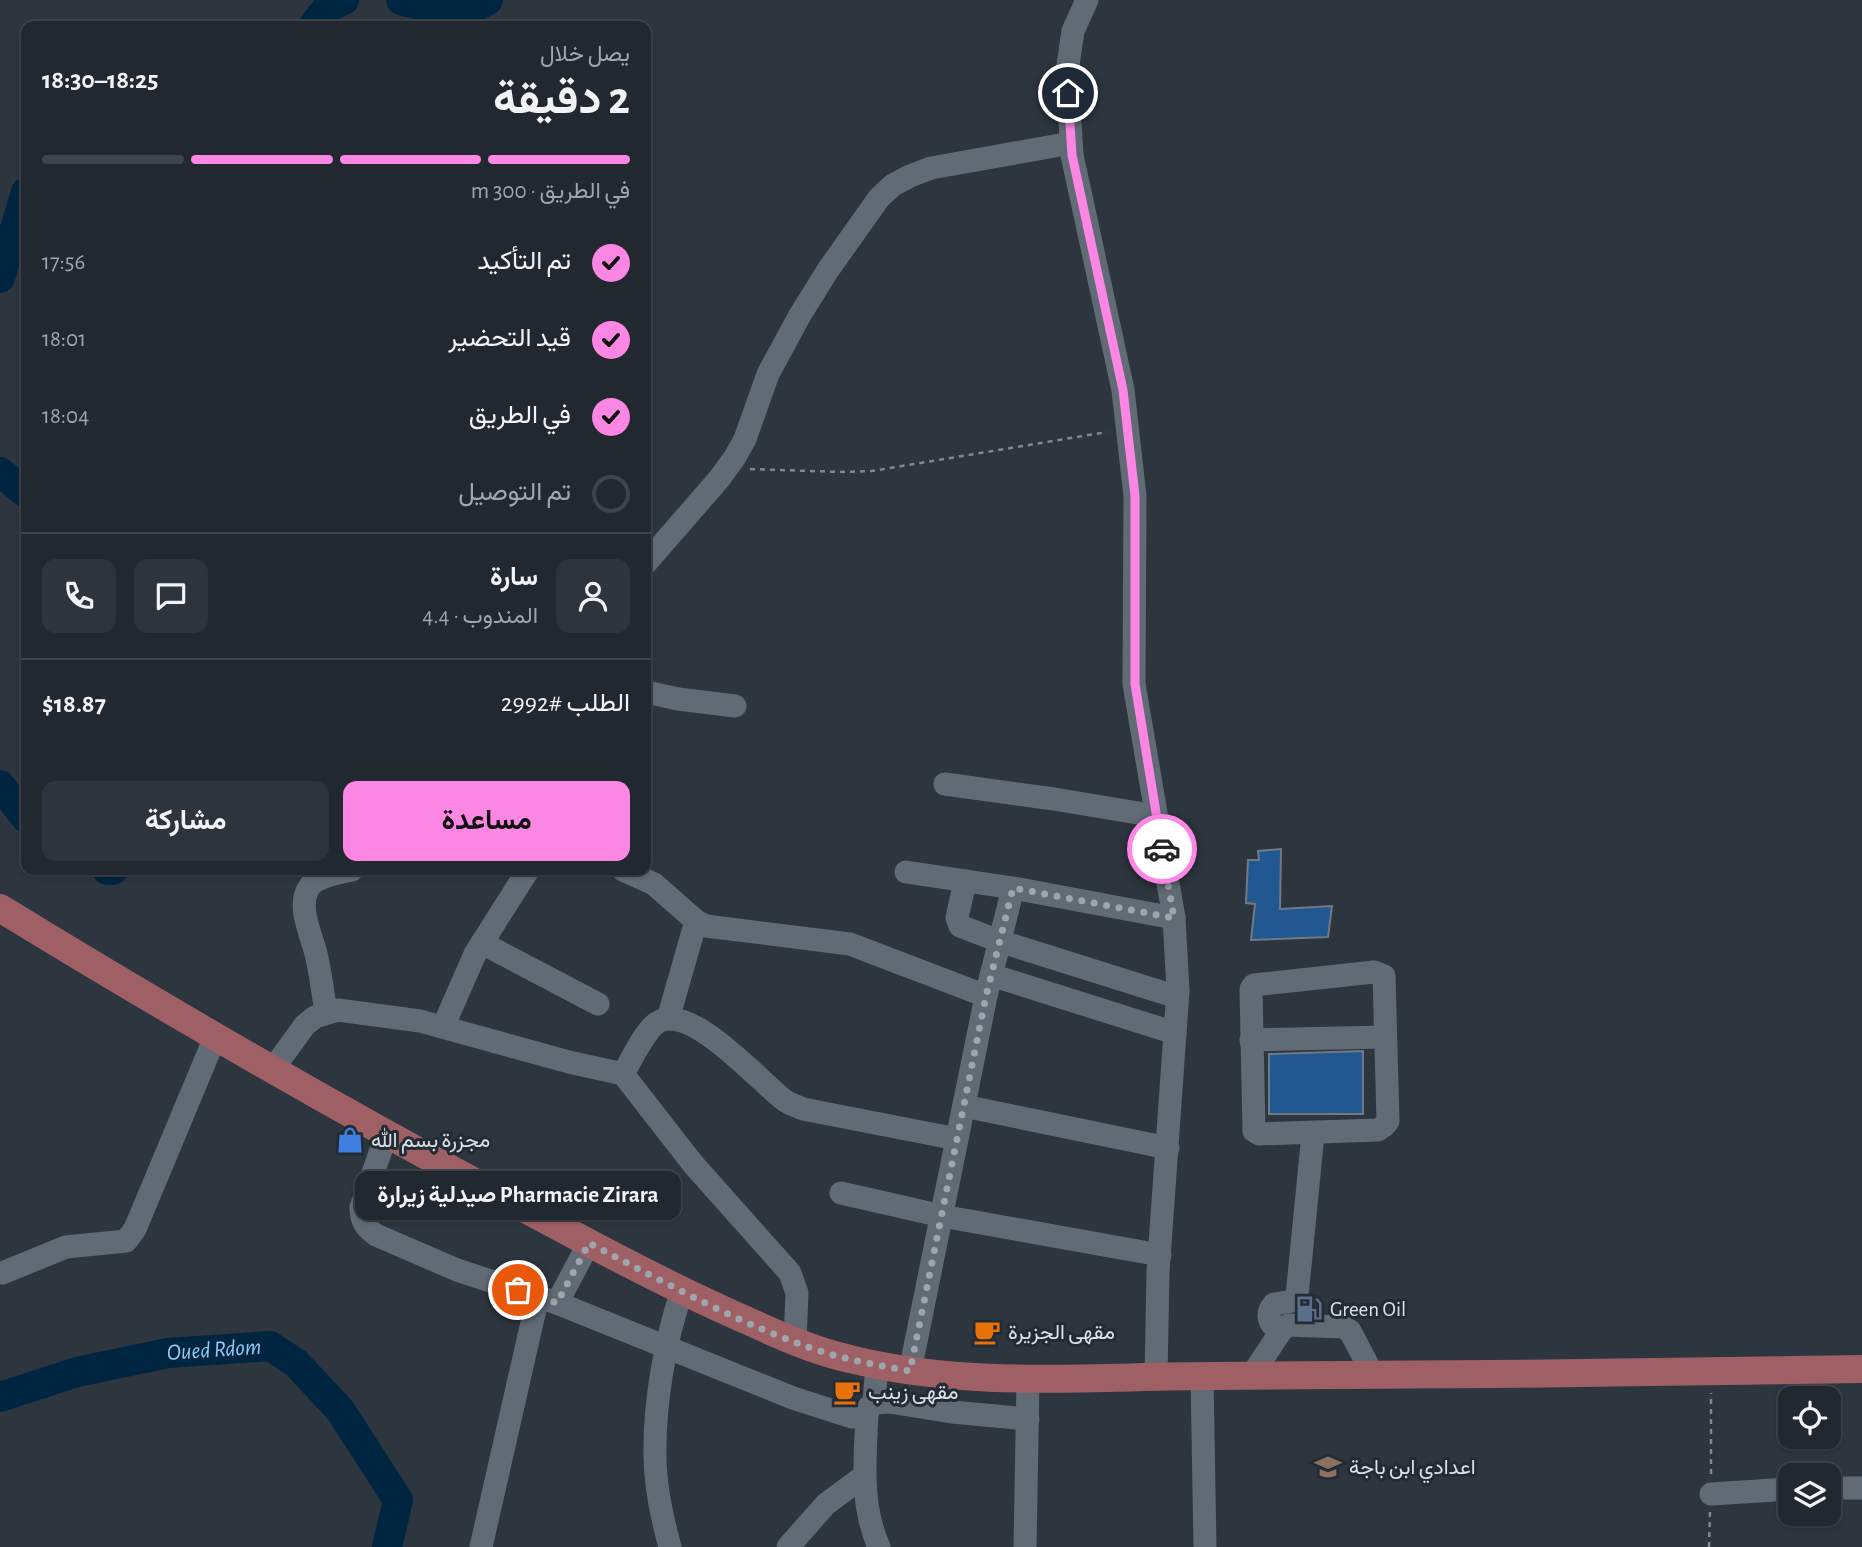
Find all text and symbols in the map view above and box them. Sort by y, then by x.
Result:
text: يصل خلال [540,43,630,66]
pin [1038,63,1098,123]
text: 18:25–18:30 [42,67,159,93]
icon: home [1049,74,1087,112]
text: 2 دقيقة [493,76,630,122]
text: في الطريق · 300 m [471,180,630,203]
icon: check [592,244,630,282]
text: تم التأكيد [477,248,571,274]
text: 17:56 [42,251,85,274]
icon: check [592,321,630,359]
text: قيد التحضير [448,325,571,351]
text: 18:01 [42,328,86,351]
icon: check [592,398,630,436]
text: في الطريق [469,402,571,428]
text: 18:04 [42,405,89,428]
text: تم التوصيل [458,479,571,505]
button: phone [42,559,116,633]
button: chat [134,559,208,633]
button: person [556,559,630,633]
text: سارة [490,564,538,590]
text: المندوب · 4.4 [422,605,538,628]
text: الطلب #2992 [501,690,630,716]
text: $18.87 [42,691,106,717]
button: مشاركة [42,781,329,861]
button: مساعدة [343,781,630,861]
courier [1127,814,1197,884]
icon: car [1143,830,1181,868]
shop icon: مجزرة بسم الله [335,1125,365,1155]
place label: مجزرة بسم الله [371,1127,490,1154]
callout: Pharmacie Zirara صيدلية زيرارة [355,1171,681,1220]
text: Pharmacie Zirara صيدلية زيرارة [377,1184,659,1207]
pin [488,1260,548,1320]
icon: bag [499,1271,537,1309]
fuel station icon: Green Oil [1294,1294,1324,1324]
place label: Green Oil [1330,1299,1406,1320]
cafe icon: مقهى الجزيرة [972,1317,1002,1347]
place label: مقهى الجزيرة [1008,1322,1115,1345]
water label: Oued Rdom [166,1335,262,1365]
cafe icon: مقهى زينب [832,1377,862,1407]
place label: مقهى زينب [868,1382,958,1405]
map controls [1778,1386,1841,1526]
button: locate [1778,1386,1841,1449]
school or university icon: اعدادي ابن باجة [1313,1452,1343,1482]
place label: اعدادي ابن باجة [1349,1457,1476,1484]
button: layers [1778,1463,1841,1526]

